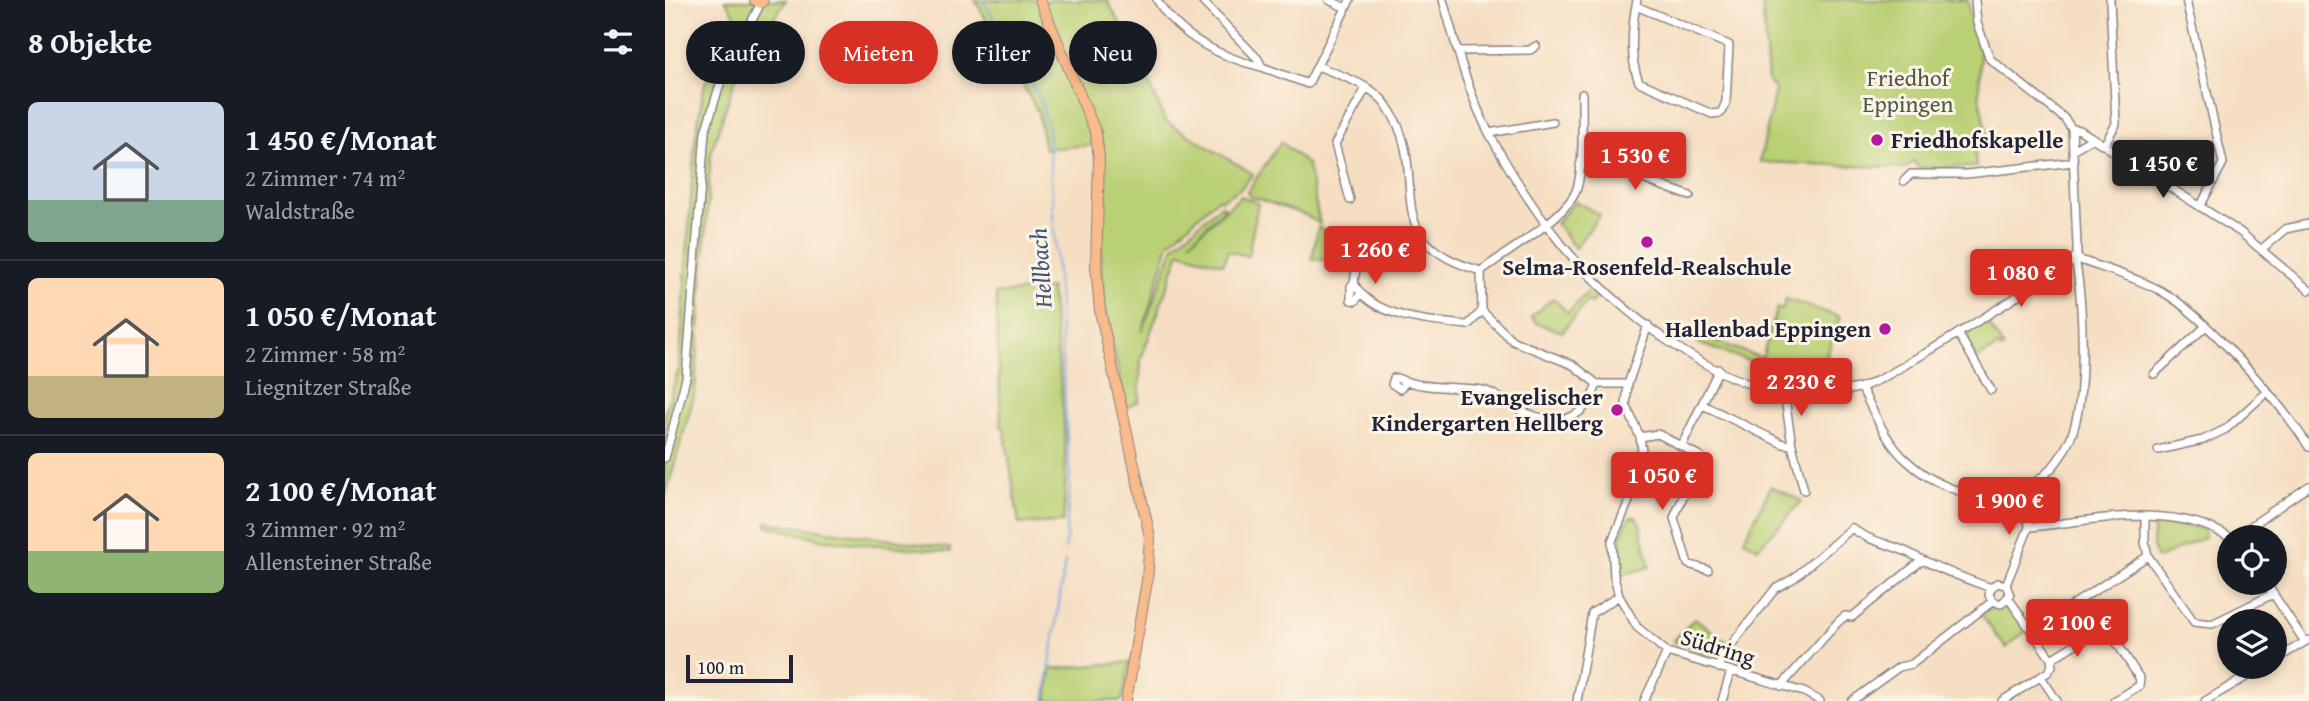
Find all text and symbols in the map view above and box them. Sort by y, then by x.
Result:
text: 8 Objekte [28,20,152,64]
chip: Kaufen [686,21,805,84]
chip: Mieten [819,21,938,84]
chip: Filter [952,21,1055,84]
chip: Neu [1069,21,1157,84]
icon: filters [599,23,637,61]
park label: Friedhof Eppingen [1863,61,1954,120]
text: 1 450 €/Monat [245,117,437,161]
place label: Friedhofskapelle [1891,123,2064,156]
icon: home [84,130,168,214]
pin: 1 530 € [1570,132,1700,192]
marker: Friedhofskapelle [1869,132,1885,148]
text: 1 530 € [1600,138,1670,171]
pin: 1 450 € [2098,140,2228,200]
text: 1 450 € [2128,146,2198,179]
text: 2 Zimmer · 74 m² [245,161,405,194]
text: Waldstraße [245,194,355,227]
pin: 1 260 € [1310,226,1440,286]
water label: Hellbach [1020,227,1061,310]
text: 1 260 € [1340,232,1410,265]
marker: Selma-Rosenfeld-Realschule [1639,234,1655,250]
place label: Selma-Rosenfeld-Realschule [1502,250,1792,283]
pin: 1 080 € [1956,250,2086,309]
text: 1 080 € [1986,255,2056,288]
text: 1 050 €/Monat [245,293,437,337]
icon: home [84,306,168,390]
place label: Hallenbad Eppingen [1665,312,1871,345]
marker: Hallenbad Eppingen [1877,321,1893,337]
text: 2 Zimmer · 58 m² [245,337,405,370]
pin: 2 230 € [1736,358,1866,418]
text: 2 230 € [1766,364,1836,397]
text: Liegnitzer Straße [245,370,412,403]
place label: Evangelischer Kindergarten Hellberg [1371,380,1604,439]
marker: Evangelischer Kindergarten Hellberg [1609,402,1625,418]
pin: 1 050 € [1597,452,1727,512]
text: 1 050 € [1627,458,1697,491]
text: 2 100 €/Monat [245,468,437,512]
pin: 1 900 € [1944,477,2074,537]
icon: home [84,481,168,565]
text: 1 900 € [1974,483,2044,516]
text: 3 Zimmer · 92 m² [245,512,405,545]
map controls [2217,525,2287,679]
button: locate [2217,525,2287,595]
text: Allensteiner Straße [245,545,432,578]
pin: 2 100 € [2012,600,2142,659]
text: 2 100 € [2042,605,2112,638]
button: layers [2217,609,2287,679]
street label: Südring [1677,620,1760,674]
scale bar [686,652,793,684]
text: 100 m [697,653,744,681]

